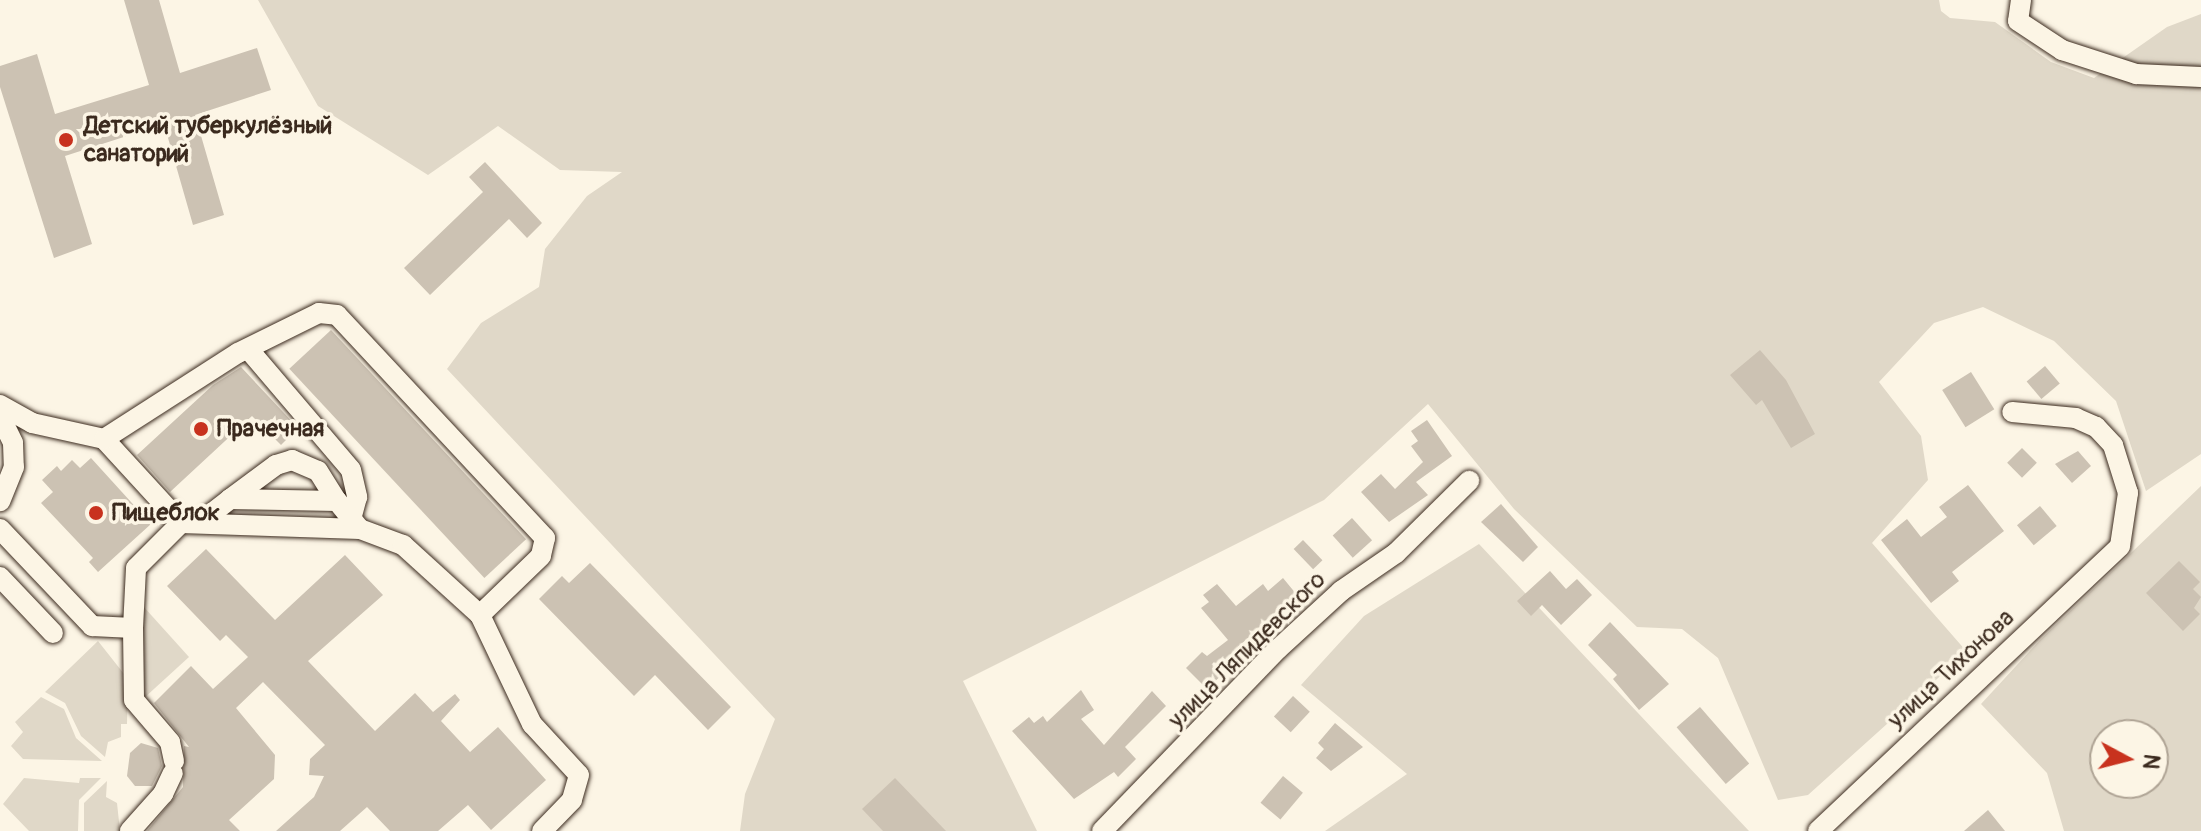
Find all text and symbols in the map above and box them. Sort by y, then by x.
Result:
place label: Детский туберкулёзный санаторий [84,112,332,168]
marker: Детский туберкулёзный санаторий [55,129,77,151]
place label: Прачечная [217,415,324,443]
marker: Прачечная [192,420,210,438]
place label: Пищеблок [112,499,220,527]
marker: Пищеблок [87,504,105,522]
street label: улица Ляпидевского [1163,566,1331,734]
street label: улица Тихонова [1882,603,2020,735]
north arrow [2089,719,2169,799]
text: N [2136,753,2166,771]

